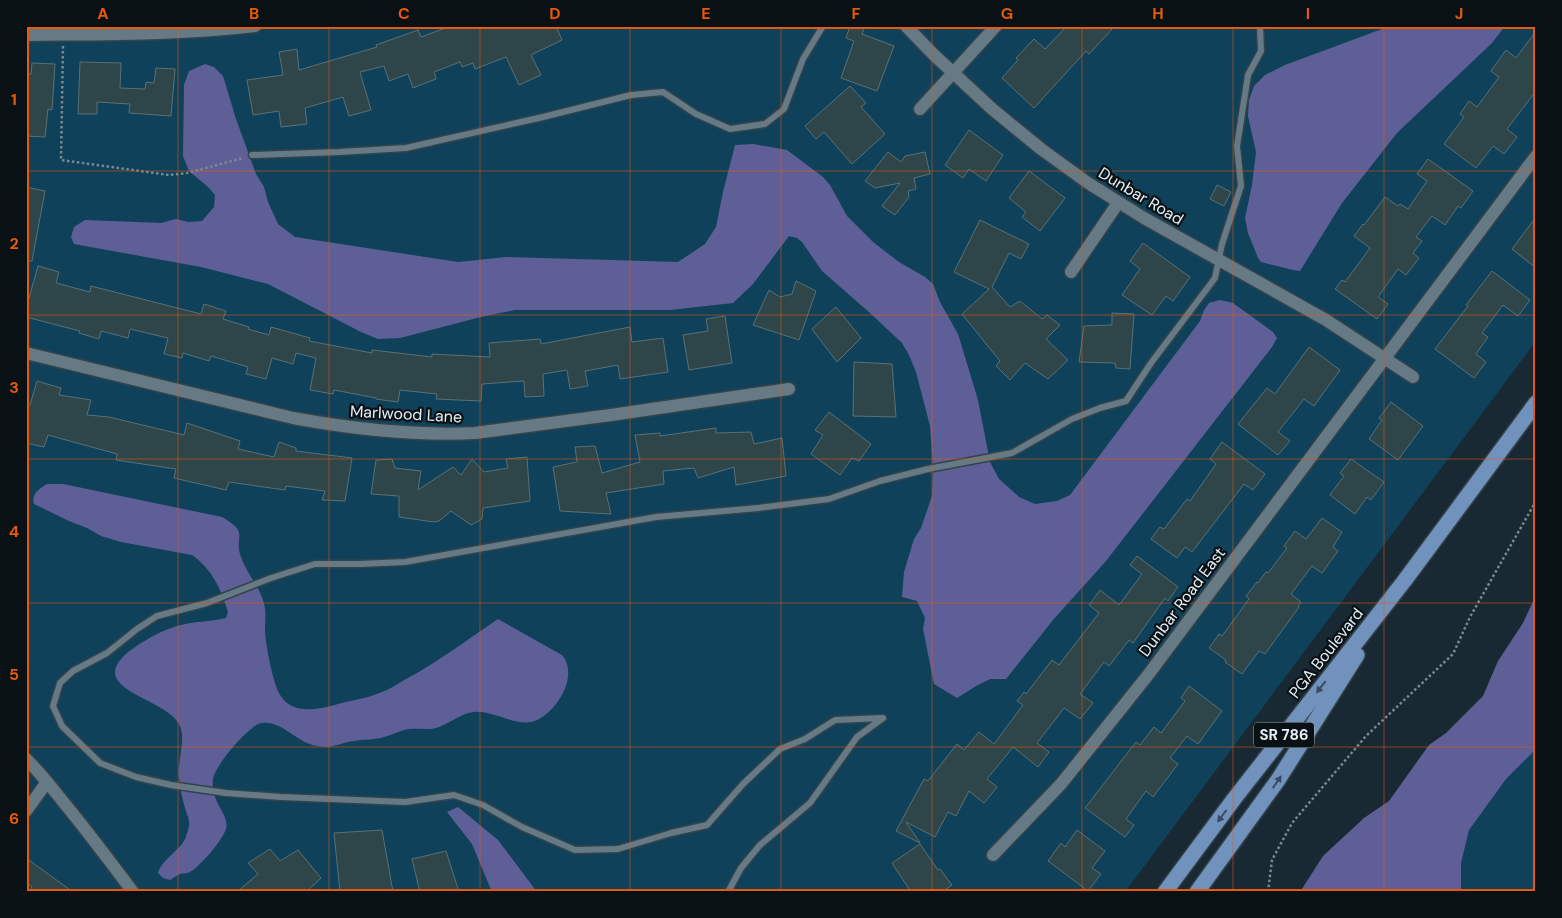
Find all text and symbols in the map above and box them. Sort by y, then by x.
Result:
text: A [97,3,109,24]
text: B [249,3,259,24]
text: C [398,3,410,24]
text: D [549,3,561,24]
text: E [701,3,711,24]
text: F [852,3,861,24]
text: G [1001,3,1013,24]
text: H [1152,3,1164,24]
text: I [1306,3,1310,24]
text: J [1455,3,1463,24]
text: 1 [11,89,17,110]
street label: Dunbar Road [1095,162,1187,230]
text: 2 [9,233,19,254]
text: 3 [9,377,19,398]
street label: Marlwood Lane [349,401,463,427]
text: 4 [9,521,19,542]
street label: Dunbar Road East [1134,543,1230,661]
street label: PGA Boulevard [1284,603,1368,703]
text: 5 [9,664,19,685]
one-way arrow [1316,680,1327,693]
road number: SR 786 [1254,722,1314,748]
one-way arrow [1272,775,1282,788]
text: 6 [9,808,19,829]
one-way arrow [1217,809,1227,823]

